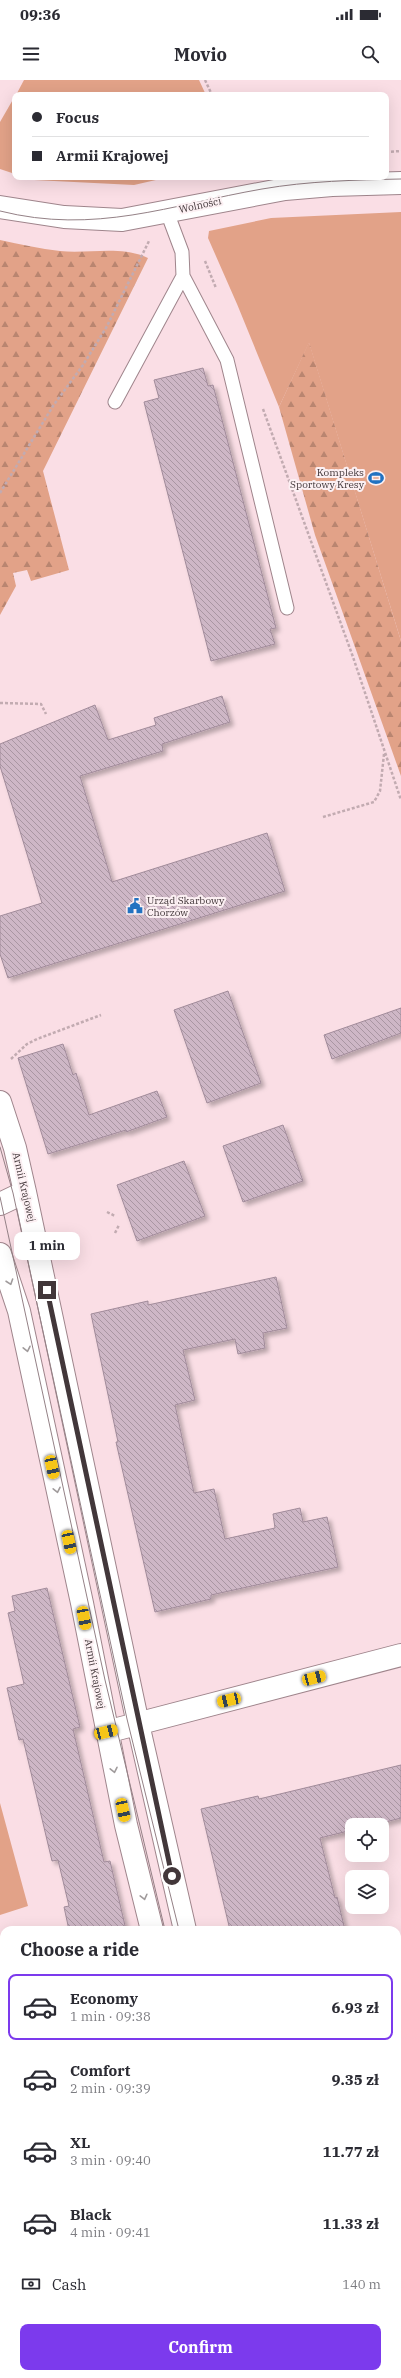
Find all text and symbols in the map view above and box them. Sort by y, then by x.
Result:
text: 09:36 [20,5,61,24]
icon: menu [20,43,42,65]
text: Movio [174,43,227,66]
icon: search [359,43,381,65]
text: Focus [56,108,99,127]
text: Armii Krajowej [56,146,169,165]
street label: Wolności [178,194,222,216]
place label: Kompleks Sportowy Kresy [290,466,365,491]
sports icon: Kompleks Sportowy Kresy [367,469,385,487]
place label: Urząd Skarbowy Chorzów [147,894,225,919]
public building icon: Urząd Skarbowy Chorzów [126,897,144,915]
street label: Armii Krajowej [10,1151,38,1223]
callout: 1 min [14,1232,80,1260]
text: 1 min [29,1237,65,1254]
one-way arrow [5,1279,13,1286]
route end [38,1281,56,1299]
one-way arrow [23,1346,31,1352]
car [44,1454,60,1480]
one-way arrow [53,1486,61,1493]
car [61,1529,77,1555]
car [76,1605,92,1631]
street label: Armii Krajowej [82,1638,108,1710]
car [301,1669,327,1687]
car [216,1691,242,1709]
car [93,1723,119,1741]
one-way arrow [110,1767,118,1774]
car [115,1797,131,1823]
map controls [345,1818,389,1914]
button: locate [345,1818,389,1862]
route start [163,1867,181,1885]
button: layers [345,1870,389,1914]
one-way arrow [139,1894,147,1900]
text: Choose a ride [20,1938,139,1961]
icon: car [22,1989,58,2025]
text: Economy [70,1989,138,2008]
text: 6.93 zł [332,1998,379,2017]
text: 1 min · 09:38 [70,2008,151,2025]
icon: car [22,2061,58,2097]
text: Comfort [70,2061,130,2080]
text: 9.35 zł [332,2070,379,2089]
text: 2 min · 09:39 [70,2080,151,2097]
icon: car [22,2133,58,2169]
text: XL [70,2133,90,2152]
text: 11.77 zł [323,2142,379,2161]
text: 3 min · 09:40 [70,2152,151,2169]
icon: car [22,2205,58,2241]
text: Black [70,2205,111,2224]
text: 11.33 zł [323,2214,379,2233]
text: 4 min · 09:41 [70,2224,151,2241]
icon: cash [20,2273,42,2295]
text: Cash [52,2275,86,2294]
text: 140 m [342,2276,381,2293]
button: Confirm [20,2324,381,2370]

